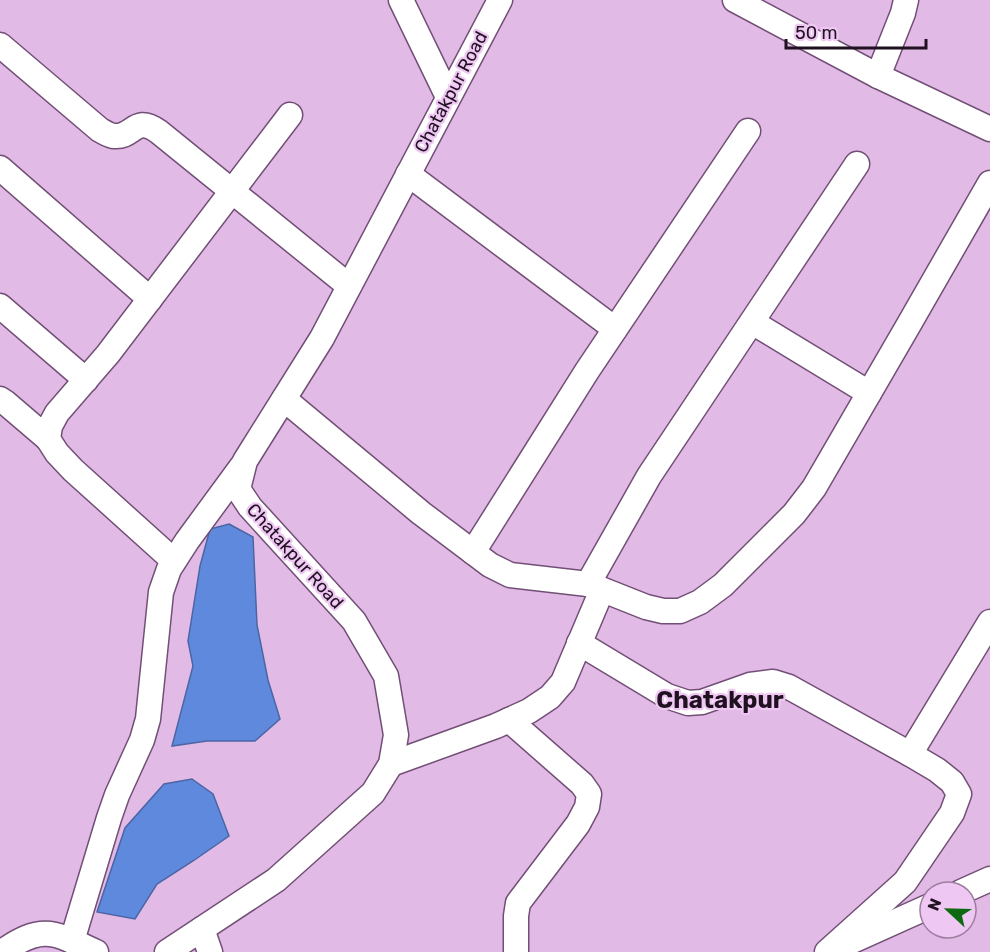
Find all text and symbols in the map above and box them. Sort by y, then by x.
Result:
scale bar [786,12,926,50]
text: 50 m [795,22,838,44]
street label: Chatakpur Road [410,28,492,156]
street label: Chatakpur Road [242,499,348,613]
district label: Chatakpur [656,686,784,714]
north arrow [918,880,978,940]
text: N [924,896,946,913]

